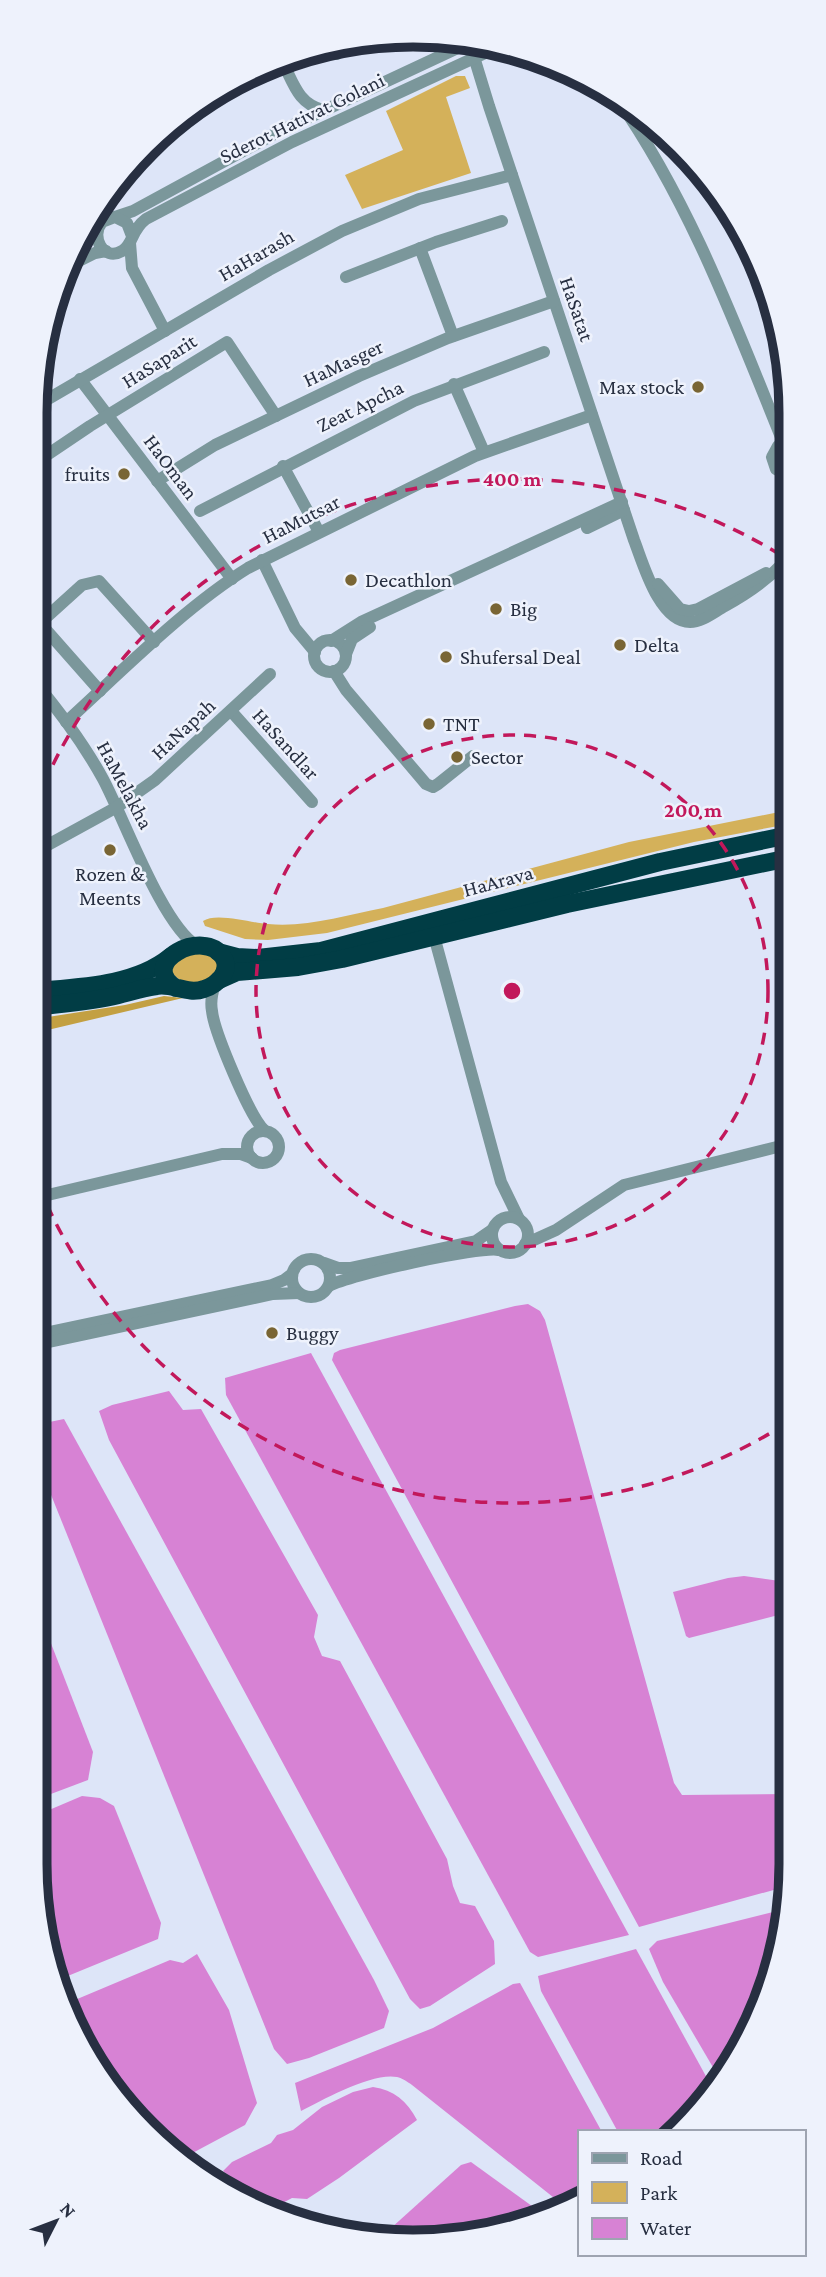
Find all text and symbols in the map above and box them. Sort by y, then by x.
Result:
street label: Sderot Hativat Golani [216,67,389,168]
street label: HaHarash [214,224,298,286]
street label: HaSatat [555,274,600,345]
street label: HaSaparit [117,328,202,393]
street label: HaMasger [299,334,387,392]
street label: Zeat Apcha [313,375,407,437]
place label: Max stock [599,375,684,399]
marker: Max stock [690,379,706,395]
street label: HaOman [139,430,203,504]
place label: fruits [65,462,110,486]
marker: fruits [116,466,132,482]
text: 400 m [483,467,542,491]
street label: HaMutsar [258,489,344,549]
place label: Decathlon [365,568,452,592]
marker: Decathlon [343,572,359,588]
place label: Big [510,597,537,621]
marker: Big [488,601,504,617]
place label: Delta [634,633,680,657]
marker: Delta [612,637,628,653]
place label: Shufersal Deal [460,645,581,669]
marker: Shufersal Deal [438,649,454,665]
street label: HaNapah [146,693,220,765]
street label: HaSandlar [248,703,325,785]
place label: TNT [443,712,480,736]
marker: TNT [421,716,437,732]
street label: HaMelakha [92,737,158,833]
place label: Sector [471,745,524,769]
marker: Sector [449,749,465,765]
text: 200 m [664,798,722,822]
marker: Rozen & Meents [102,842,118,858]
street label: HaArava [460,860,536,902]
place label: Rozen & Meents [75,862,145,910]
centre of rings [500,979,524,1003]
place label: Buggy [286,1321,339,1345]
marker: Buggy [264,1325,280,1341]
legend [578,2130,805,2256]
text: Road [640,2146,683,2170]
text: Park [640,2181,677,2205]
north arrow [21,2186,91,2256]
text: N [56,2198,80,2222]
text: Water [640,2216,692,2240]

